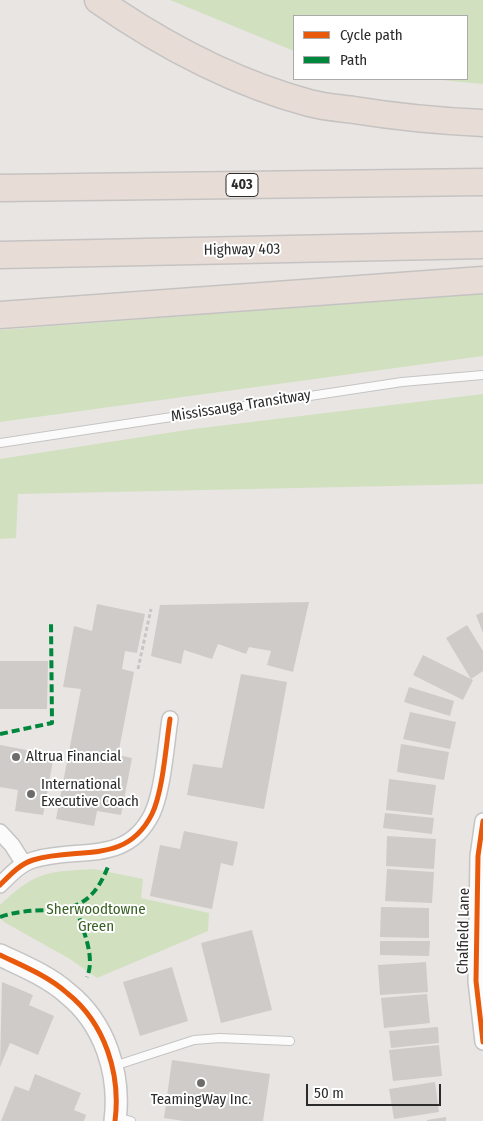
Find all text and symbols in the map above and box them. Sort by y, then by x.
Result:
legend [293,15,468,80]
text: Cycle path [340,26,403,44]
text: Path [340,51,367,69]
road number: 403 [226,174,258,196]
street label: Highway 403 [204,240,280,260]
street label: Mississauga Transitway [170,386,312,426]
place label: Altrua Financial [26,748,121,766]
marker: Altrua Financial [10,751,22,763]
place label: International Executive Coach [41,776,139,811]
marker: International Executive Coach [25,788,37,800]
street label: Chalfield Lane [454,888,474,974]
park label: Sherwoodtowne Green [46,901,146,936]
scale bar [308,1074,443,1106]
marker: TeamingWay Inc. [195,1077,207,1089]
text: 50 m [314,1084,344,1102]
place label: TeamingWay Inc. [151,1091,251,1109]

